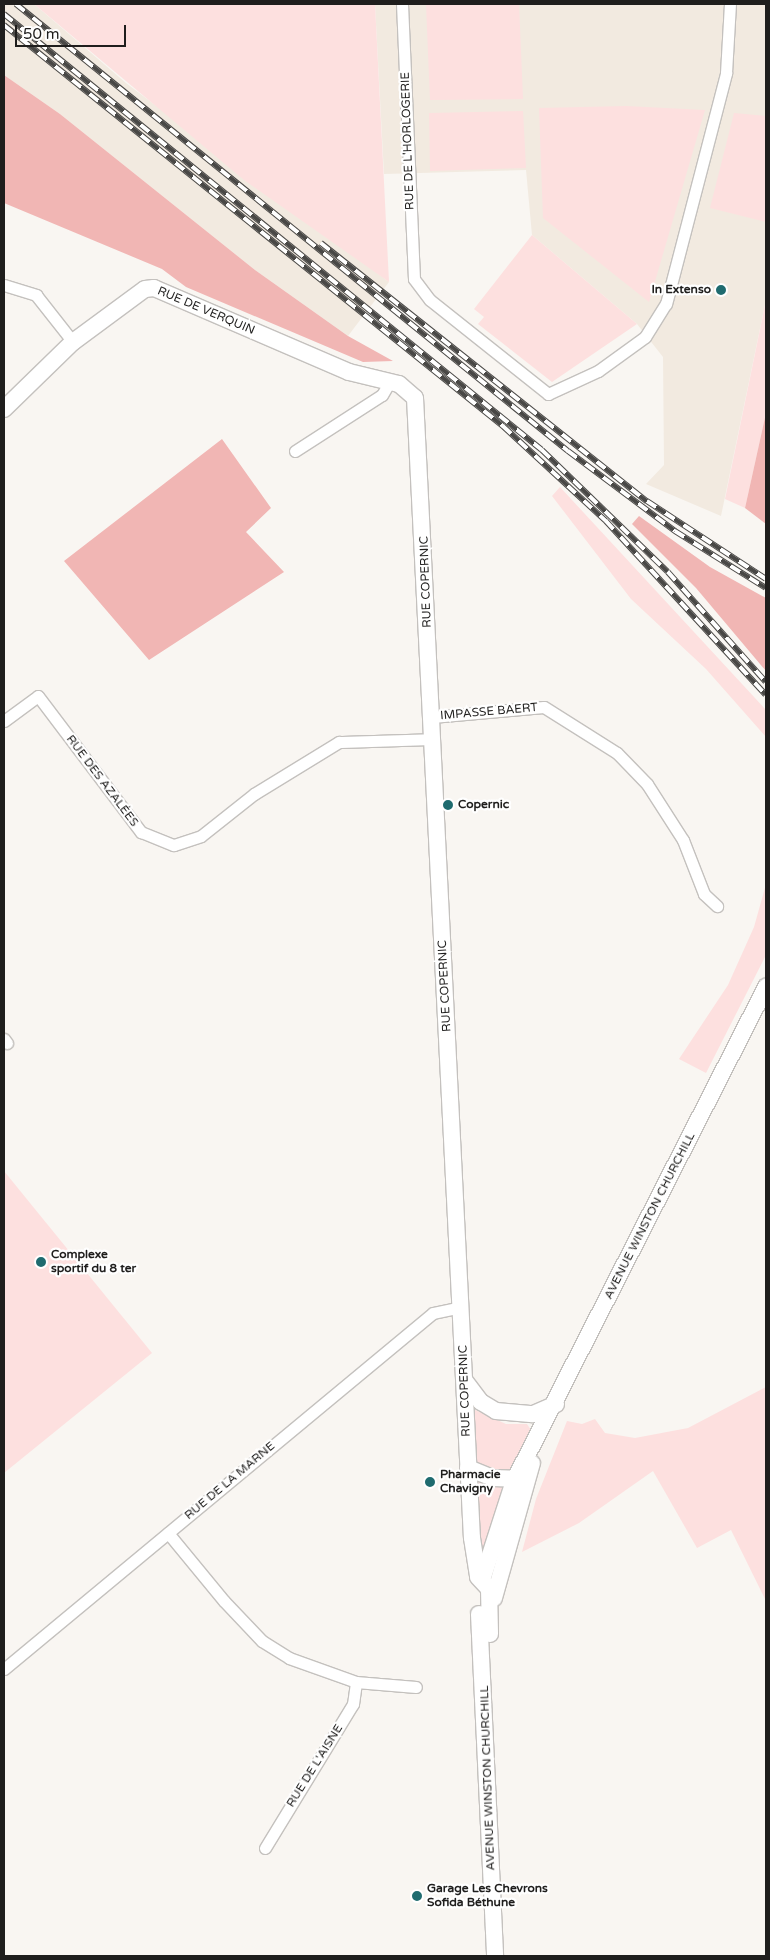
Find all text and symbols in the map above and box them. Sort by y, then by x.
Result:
scale bar [18,15,129,47]
text: 50 m [23,25,60,43]
street label: RUE DE L'HORLOGERIE [398,72,418,210]
place label: In Extenso [651,283,711,297]
street label: RUE DE VERQUIN [155,284,257,338]
marker: In Extenso [715,284,727,296]
street label: RUE COPERNIC [417,536,435,628]
street label: IMPASSE BAERT [440,701,538,723]
street label: RUE DES AZALÉES [63,732,141,830]
place label: Copernic [458,798,509,812]
marker: Copernic [442,799,454,811]
street label: RUE COPERNIC [435,940,455,1032]
street label: AVENUE WINSTON CHURCHILL [602,1130,698,1302]
place label: Complexe sportif du 8 ter [51,1248,136,1276]
marker: Complexe sportif du 8 ter [35,1256,47,1268]
street label: RUE COPERNIC [456,1345,474,1437]
street label: RUE DE LA MARNE [182,1439,278,1523]
place label: Pharmacie Chavigny [440,1468,501,1496]
marker: Pharmacie Chavigny [424,1476,436,1488]
street label: AVENUE WINSTON CHURCHILL [478,1685,498,1871]
street label: RUE DE L'AISNE [284,1722,346,1810]
place label: Garage Les Chevrons Sofida Béthune [427,1882,548,1910]
marker: Garage Les Chevrons Sofida Béthune [411,1890,423,1902]

